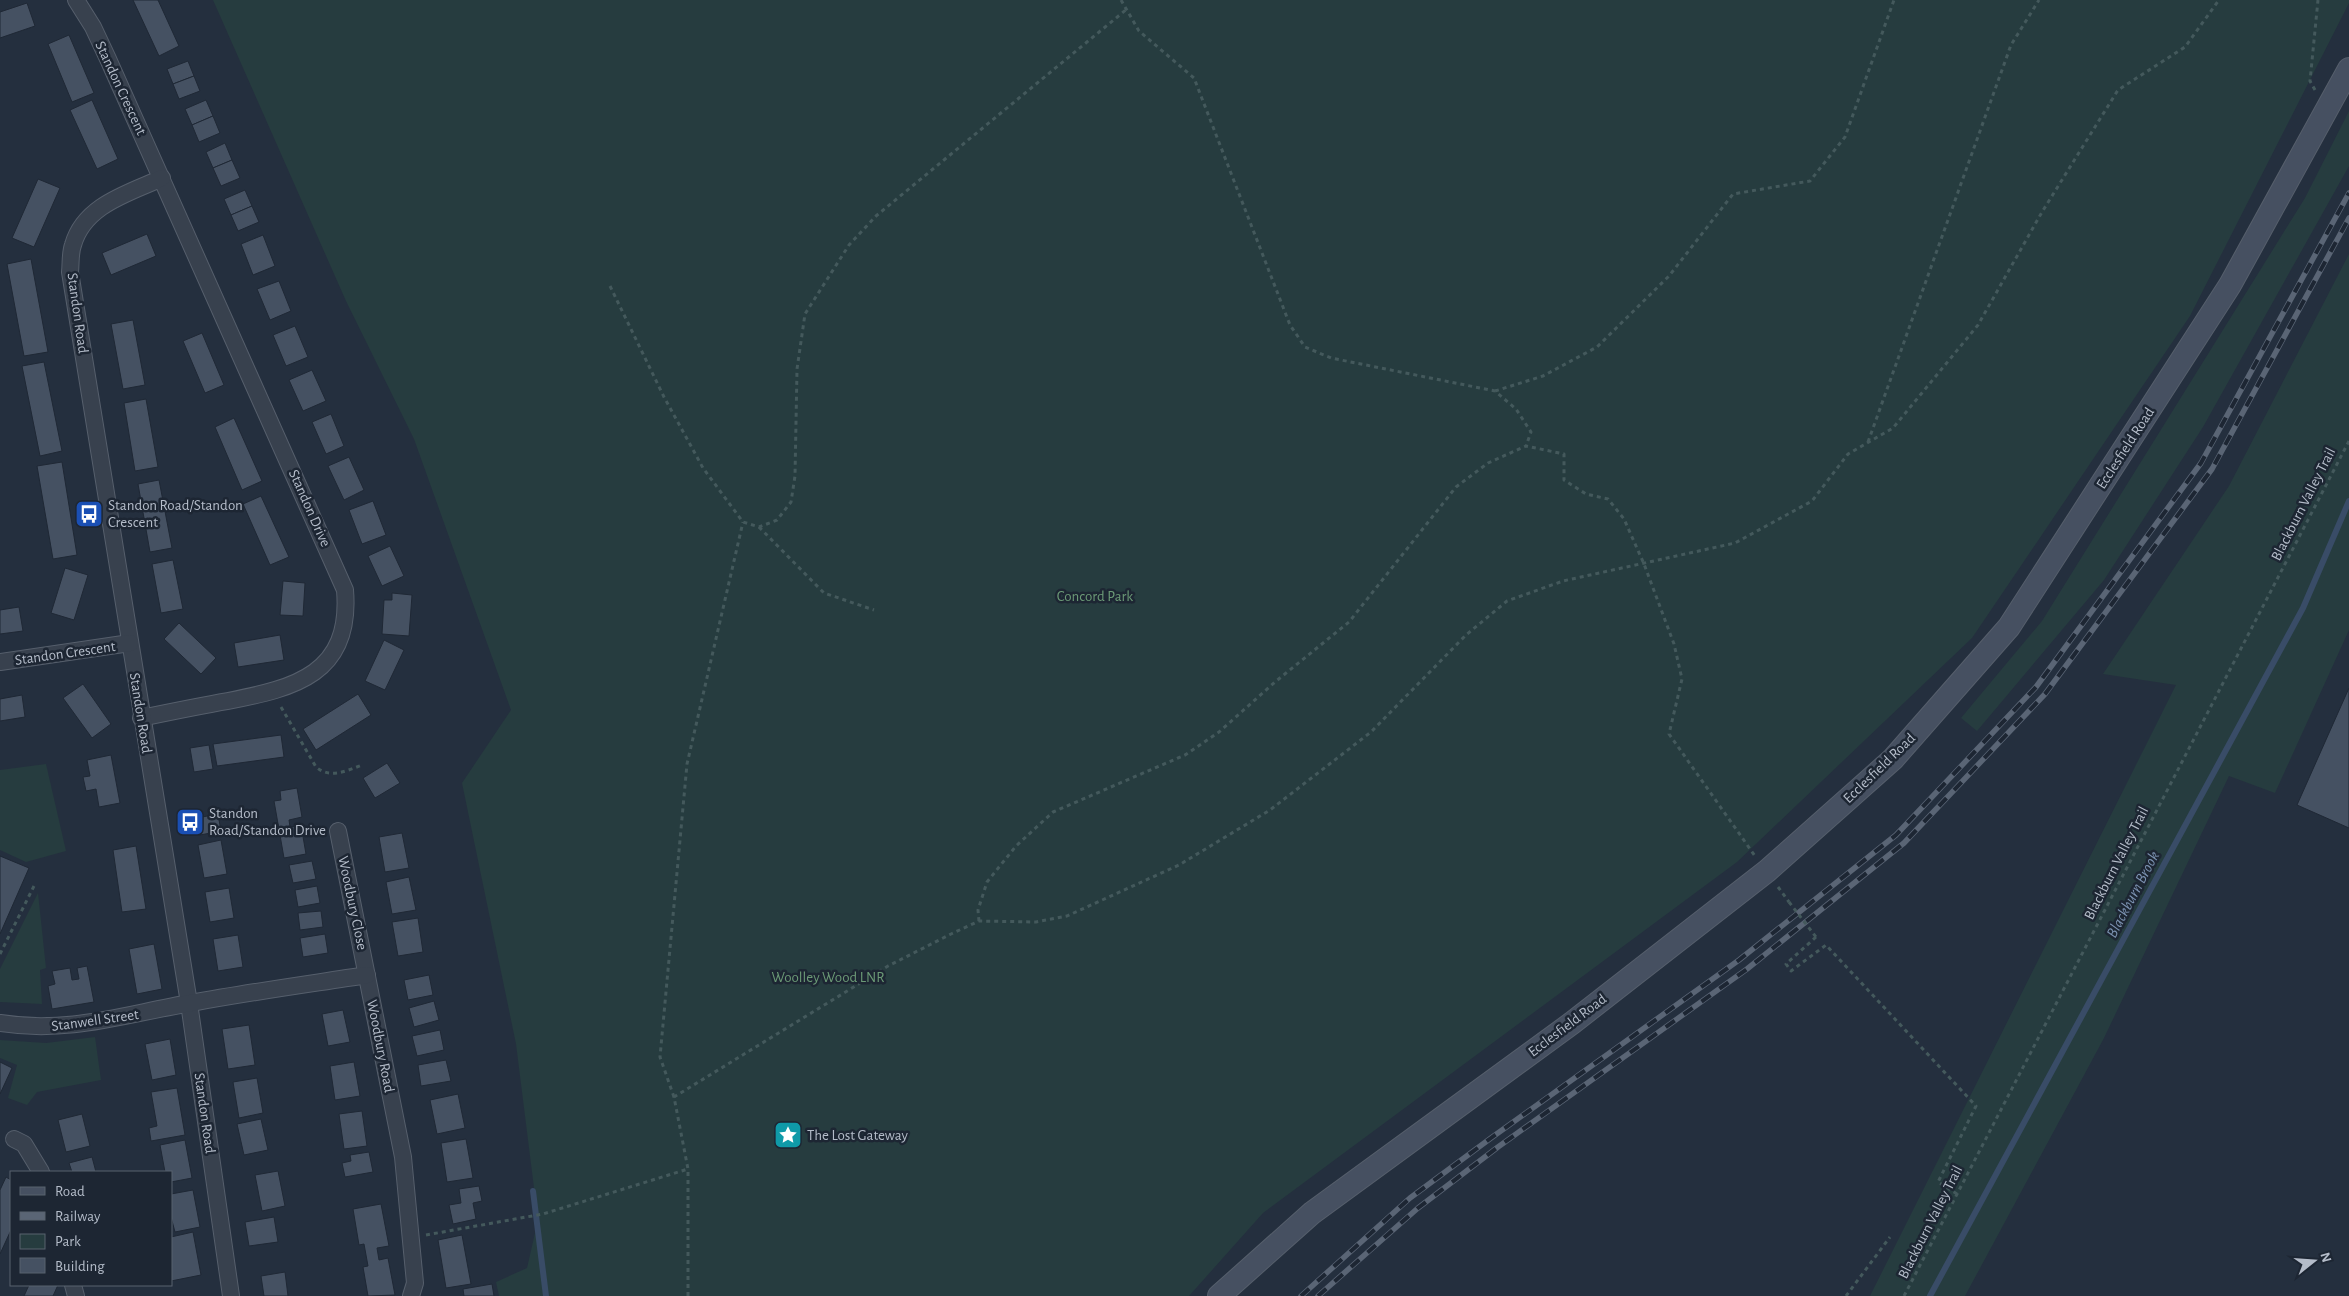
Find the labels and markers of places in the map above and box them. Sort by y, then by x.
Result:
place label: Standon Road/Standon Crescent [108,498,243,530]
bus stop icon: Standon Road/Standon Crescent [74,499,104,529]
place label: Standon Road/Standon Drive [209,806,326,838]
bus stop icon: Standon Road/Standon Drive [175,807,205,837]
place icon: The Lost Gateway [773,1120,803,1150]
place label: The Lost Gateway [807,1128,908,1143]

